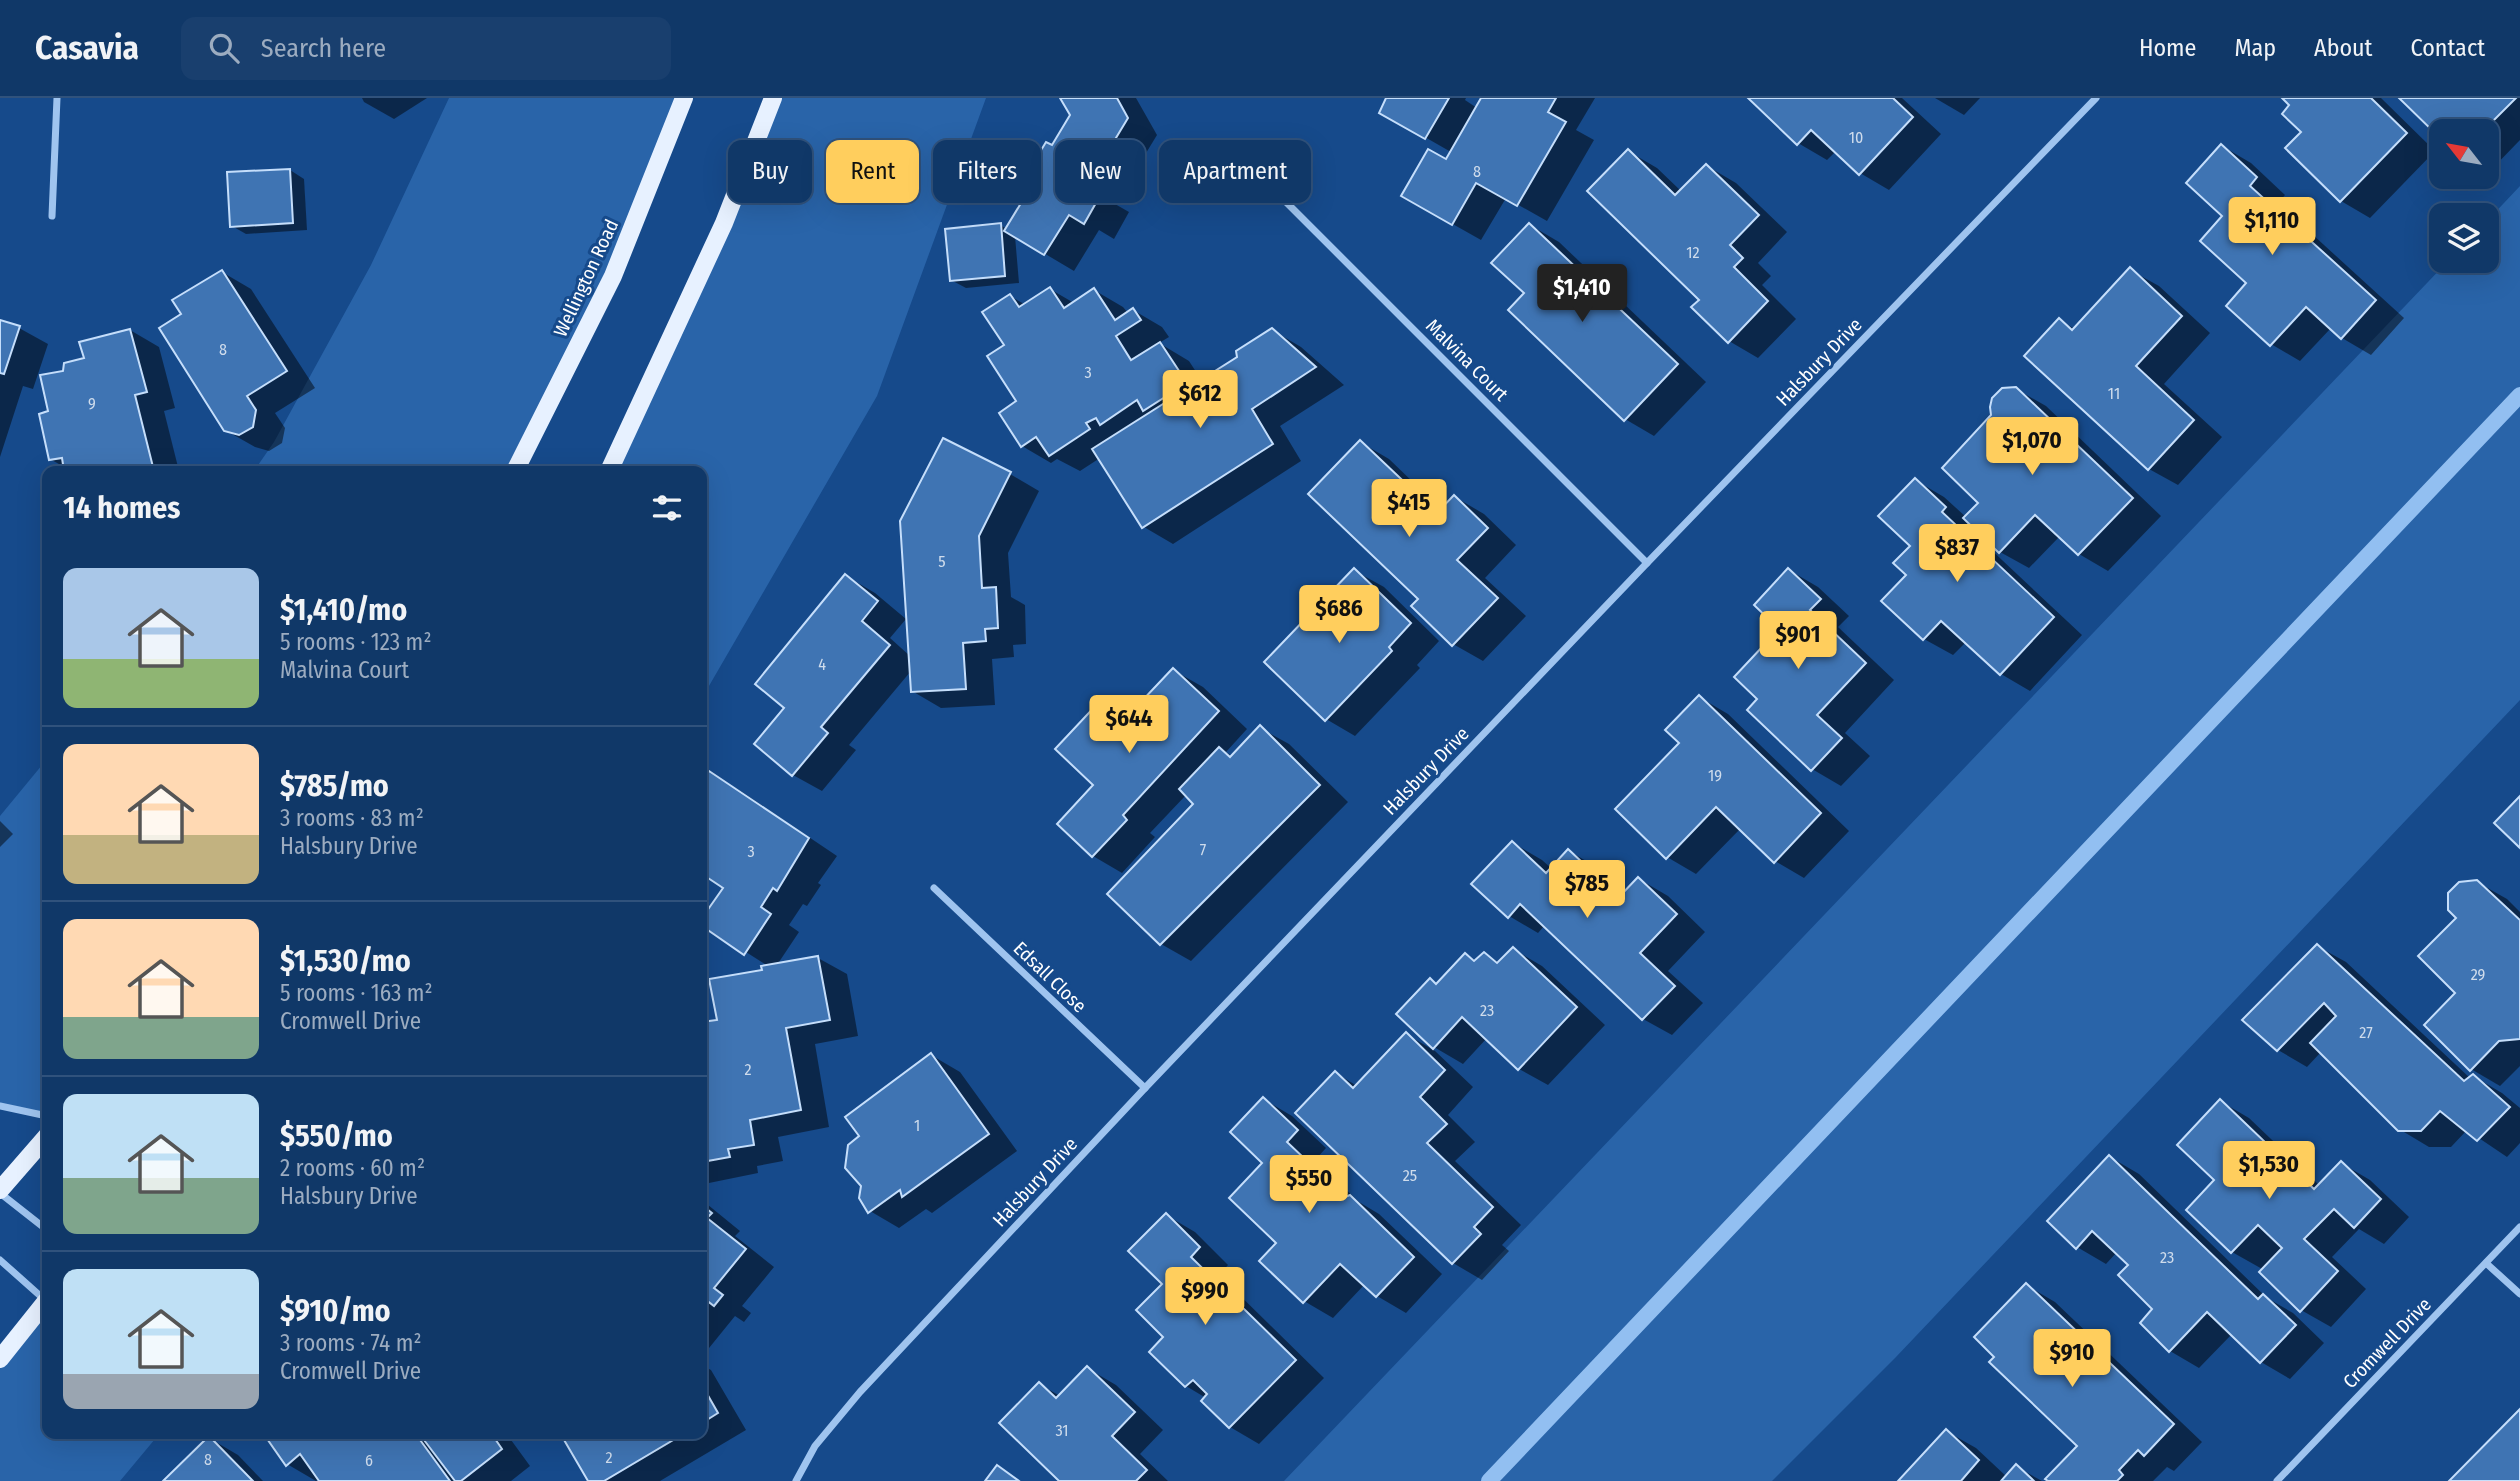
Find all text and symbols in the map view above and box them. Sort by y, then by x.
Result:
search box [181,17,671,80]
text: Casavia [35,28,139,68]
icon: search [205,29,243,67]
text: Search here [261,33,386,64]
text: Home [2139,34,2196,62]
text: Map [2234,34,2276,62]
text: About [2314,34,2372,62]
text: Contact [2410,34,2485,62]
north arrow [2429,119,2499,189]
map controls [2429,119,2499,273]
house number: 10 [1849,128,1863,147]
chip: Buy [728,140,812,203]
chip: Rent [826,140,919,203]
chip: Filters [933,140,1041,203]
chip: New [1055,140,1145,203]
chip: Apartment [1159,140,1311,203]
house number: 8 [1473,162,1481,181]
pin: $1,110 [2215,198,2329,257]
button: layers [2429,203,2499,273]
text: $1,110 [2245,206,2299,234]
street label: Wellington Road [549,216,623,340]
house number: 12 [1686,243,1700,262]
pin: $1,410 [1525,264,1639,324]
text: $1,410 [1553,273,1611,301]
street label: Halsbury Drive [1771,313,1867,411]
street label: Malvina Court [1421,314,1513,406]
house number: 8 [219,340,227,359]
house number: 3 [1084,363,1092,382]
pin: $612 [1159,370,1241,430]
text: $612 [1179,379,1221,407]
house number: 11 [2108,384,2120,403]
house number: 9 [88,394,96,413]
pin: $1,070 [1975,418,2089,477]
text: $1,070 [2002,426,2062,454]
pin: $415 [1368,480,1450,539]
text: $415 [1388,488,1430,516]
icon: filters [648,489,686,527]
text: 14 homes [63,490,180,526]
pin: $837 [1916,524,1998,584]
text: $837 [1935,533,1979,561]
house number: 5 [938,552,946,571]
pin: $686 [1298,586,1380,645]
text: $1,410/mo [280,592,407,628]
text: $686 [1315,594,1363,622]
icon: home [119,596,203,680]
pin: $901 [1757,612,1839,671]
text: $901 [1776,620,1820,648]
text: 5 rooms · 123 m² [280,628,431,656]
house number: 4 [818,655,826,674]
text: Malvina Court [280,656,409,684]
pin: $644 [1088,696,1170,755]
text: $644 [1105,704,1153,732]
street label: Halsbury Drive [1378,722,1474,820]
house number: 19 [1708,766,1722,785]
text: $785/mo [280,768,389,804]
icon: home [119,772,203,856]
text: 3 rooms · 83 m² [280,804,424,832]
text: Halsbury Drive [280,832,418,860]
house number: 7 [1200,840,1207,859]
house number: 3 [747,842,755,861]
pin: $785 [1546,860,1628,920]
text: $785 [1565,869,1609,897]
street label: Edsall Close [1009,937,1091,1017]
text: $1,530/mo [280,943,411,979]
icon: home [119,947,203,1031]
house number: 29 [2471,965,2486,984]
text: 5 rooms · 163 m² [280,979,433,1007]
house number: 23 [1480,1001,1494,1020]
text: Cromwell Drive [280,1007,421,1035]
house number: 27 [2359,1023,2373,1042]
house number: 2 [744,1060,752,1079]
house number: 1 [914,1116,920,1135]
text: $550/mo [280,1118,393,1154]
icon: home [119,1122,203,1206]
street label: Halsbury Drive [988,1133,1082,1231]
pin: $1,530 [2212,1142,2326,1201]
text: $1,530 [2239,1150,2299,1178]
text: 2 rooms · 60 m² [280,1154,425,1182]
pin: $550 [1268,1156,1350,1215]
text: $550 [1286,1164,1332,1192]
house number: 25 [1403,1166,1417,1185]
text: Halsbury Drive [280,1182,418,1210]
house number: 23 [2160,1248,2174,1267]
pin: $990 [1164,1268,1246,1327]
text: $990 [1181,1276,1229,1304]
text: $910/mo [280,1293,391,1329]
street label: Cromwell Drive [2338,1293,2436,1393]
icon: home [119,1297,203,1381]
text: 3 rooms · 74 m² [280,1329,422,1357]
pin: $910 [2031,1330,2113,1389]
text: $910 [2050,1338,2094,1366]
text: Cromwell Drive [280,1357,421,1385]
house number: 31 [1055,1421,1069,1440]
house number: 2 [605,1448,613,1467]
house number: 8 [204,1450,212,1469]
house number: 6 [365,1451,373,1470]

